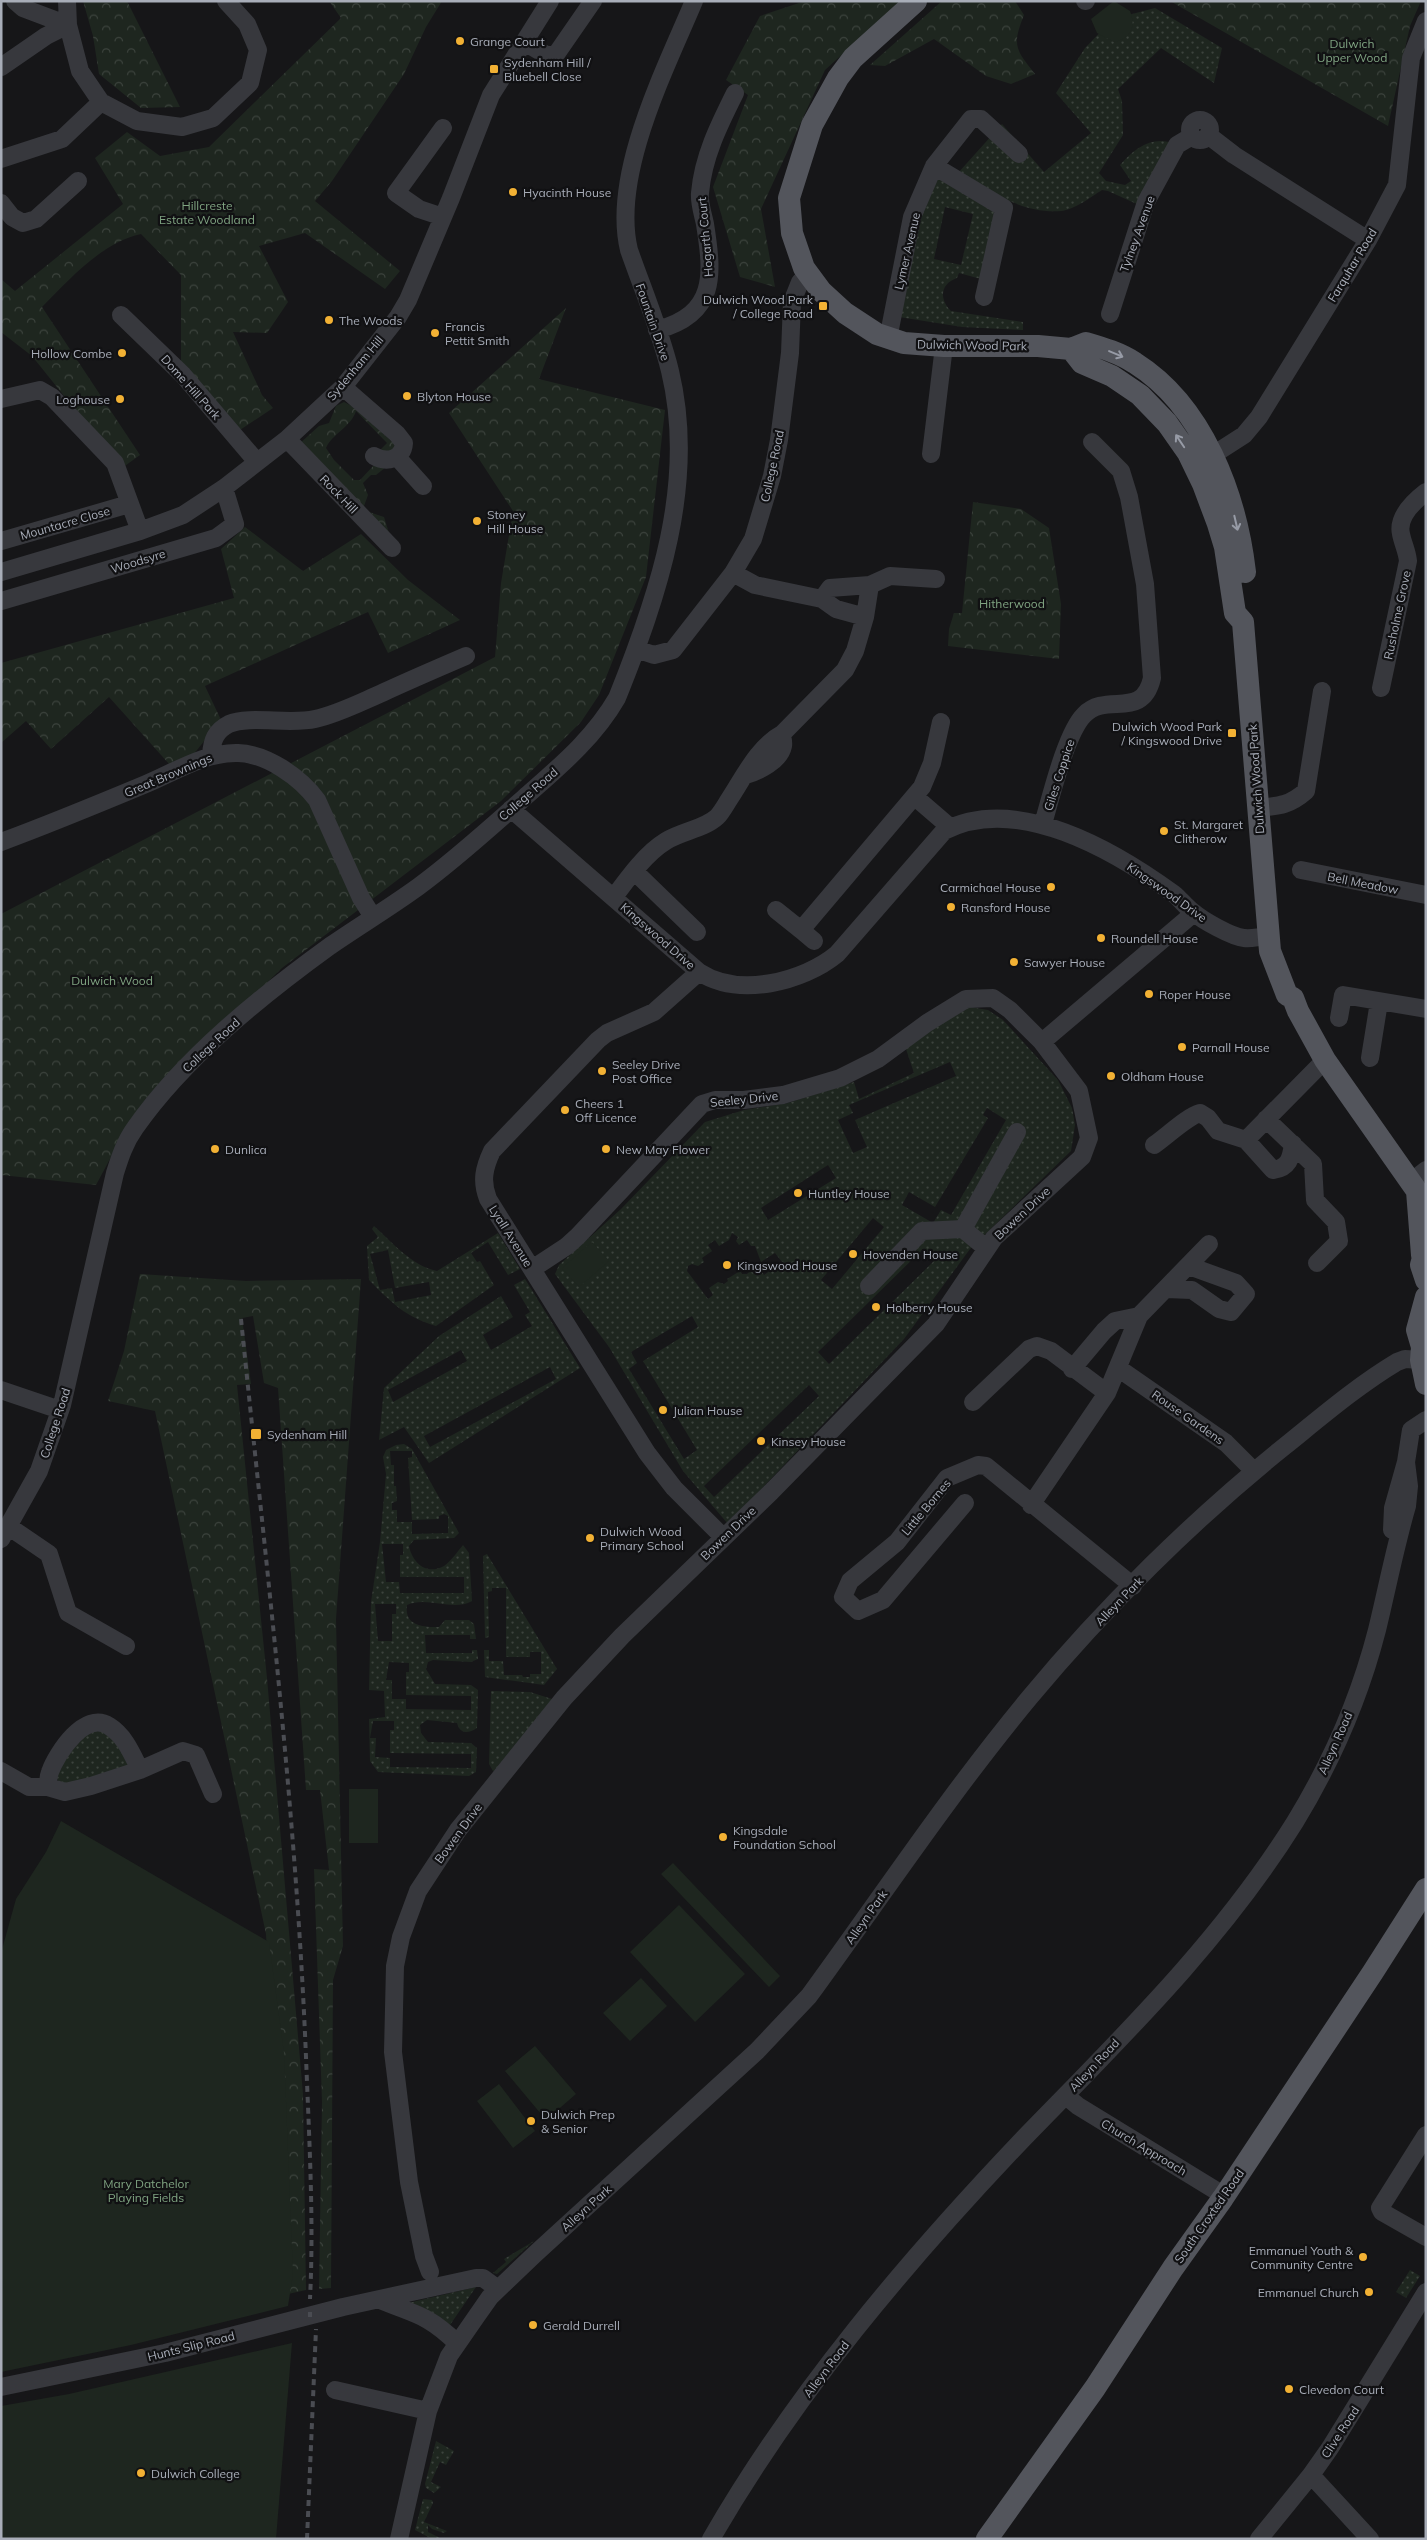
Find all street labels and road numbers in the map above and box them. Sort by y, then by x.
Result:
street label: Tylney Avenue [1116,194,1158,274]
street label: Hogarth Court [694,197,716,277]
street label: Lymer Avenue [891,211,923,291]
street label: Farquhar Road [1324,225,1380,305]
street label: Fountain Drive [633,281,673,363]
street label: Sydenham Hill [324,332,386,404]
street label: Dulwich Wood Park [917,337,1028,353]
street label: Dome Hill Park [158,351,225,423]
street label: College Road [757,429,787,503]
street label: Rock Hill [317,472,361,516]
street label: Mountacre Close [18,503,112,543]
street label: Woodsyre [109,546,167,576]
street label: Rusholme Grove [1380,569,1414,661]
street label: Dulwich Wood Park [1245,723,1267,834]
street label: Giles Coppice [1040,737,1078,813]
street label: Great Brownings [122,750,214,800]
street label: College Road [495,764,561,824]
street label: Kingswood Drive [1124,859,1210,925]
street label: Bell Meadow [1326,869,1400,897]
street label: Kingswood Drive [618,900,698,972]
street label: College Road [179,1015,243,1075]
street label: Seeley Drive [709,1088,779,1110]
street label: Bowen Drive [991,1183,1053,1243]
street label: Lyall Avenue [486,1202,536,1270]
street label: College Road [37,1386,73,1460]
street label: Rouse Gardens [1149,1387,1227,1447]
street label: Little Bornes [898,1476,954,1538]
street label: Bowen Drive [697,1503,759,1563]
street label: Alleyn Park [1092,1573,1147,1629]
street label: Alleyn Road [1315,1709,1355,1777]
street label: Bowen Drive [431,1800,485,1866]
street label: Alleyn Park [842,1886,891,1947]
street label: Alleyn Road [1066,2035,1122,2095]
street label: Church Approach [1099,2116,1189,2178]
street label: South Croxted Road [1171,2166,1247,2266]
street label: Alleyn Park [558,2181,615,2235]
street label: Hunts Slip Road [146,2328,236,2364]
street label: Alleyn Road [800,2338,852,2400]
street label: Clive Road [1318,2403,1362,2461]

